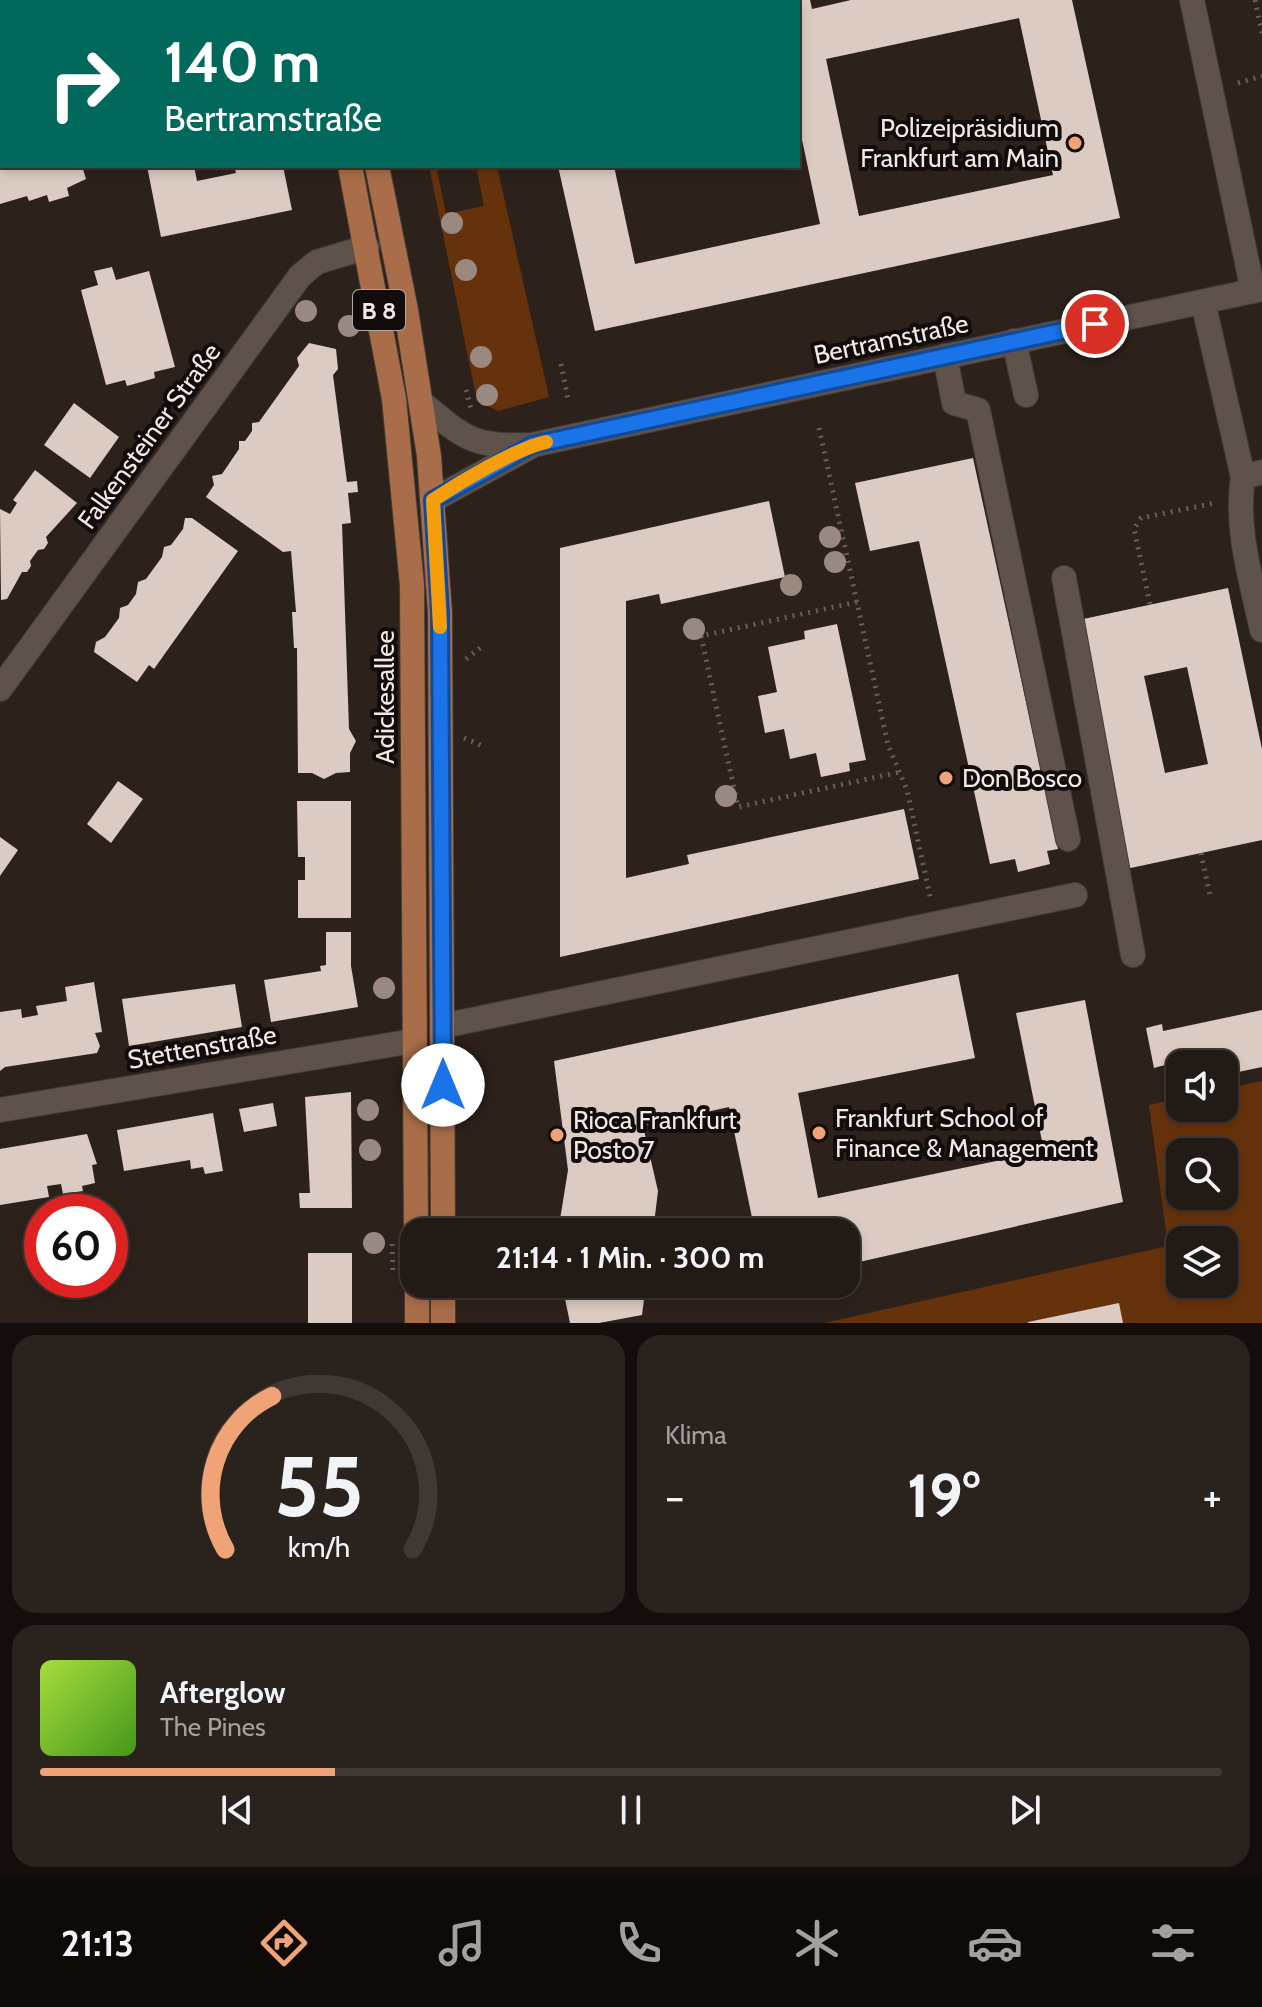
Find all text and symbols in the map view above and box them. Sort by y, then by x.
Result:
text: 140 m [164,28,320,96]
icon: right [32,32,136,136]
text: Bertramstraße [164,96,382,140]
place label: Polizeipräsidium Frankfurt am Main [860,112,1059,174]
marker: Polizeipräsidium Frankfurt am Main [1066,134,1084,152]
road number: B 8 [353,290,405,330]
pin [1061,290,1129,358]
icon: arrive [1073,302,1117,346]
street label: Bertramstraße [811,307,971,371]
street label: Falkensteiner Straße [71,337,227,535]
street label: Adickesallee [369,630,401,764]
place label: Don Bosco [962,762,1082,794]
marker: Don Bosco [937,769,955,787]
street label: Stettenstraße [125,1018,279,1076]
position arrow [401,1043,485,1127]
map controls [1166,1050,1238,1298]
button: sound [1166,1050,1238,1122]
place label: Frankfurt School of Finance & Management [835,1102,1094,1164]
place label: Rioca Frankfurt Posto 7 [573,1104,737,1166]
marker: Frankfurt School of Finance & Management [810,1124,828,1142]
marker: Rioca Frankfurt Posto 7 [548,1126,566,1144]
button: search [1166,1138,1238,1210]
speed limit sign: 60 [24,1194,128,1298]
button: layers [1166,1226,1238,1298]
text: 21:14 · 1 Min. · 300 m [496,1239,764,1276]
text: Klima [665,1419,727,1451]
text: 55 [274,1436,363,1537]
text: 19° [907,1459,980,1532]
text: − [665,1470,684,1523]
text: + [1203,1470,1222,1523]
text: km/h [287,1529,350,1564]
text: Afterglow [160,1674,286,1711]
text: The Pines [160,1711,266,1743]
icon: previous [215,1788,259,1832]
icon: pause [609,1788,653,1832]
icon: next [1003,1788,1047,1832]
icon: directions [256,1915,312,1971]
icon: music [434,1915,490,1971]
icon: phone [611,1915,667,1971]
icon: climate [789,1915,845,1971]
icon: car [967,1915,1023,1971]
icon: filters [1145,1915,1201,1971]
text: 21:13 [61,1921,134,1965]

